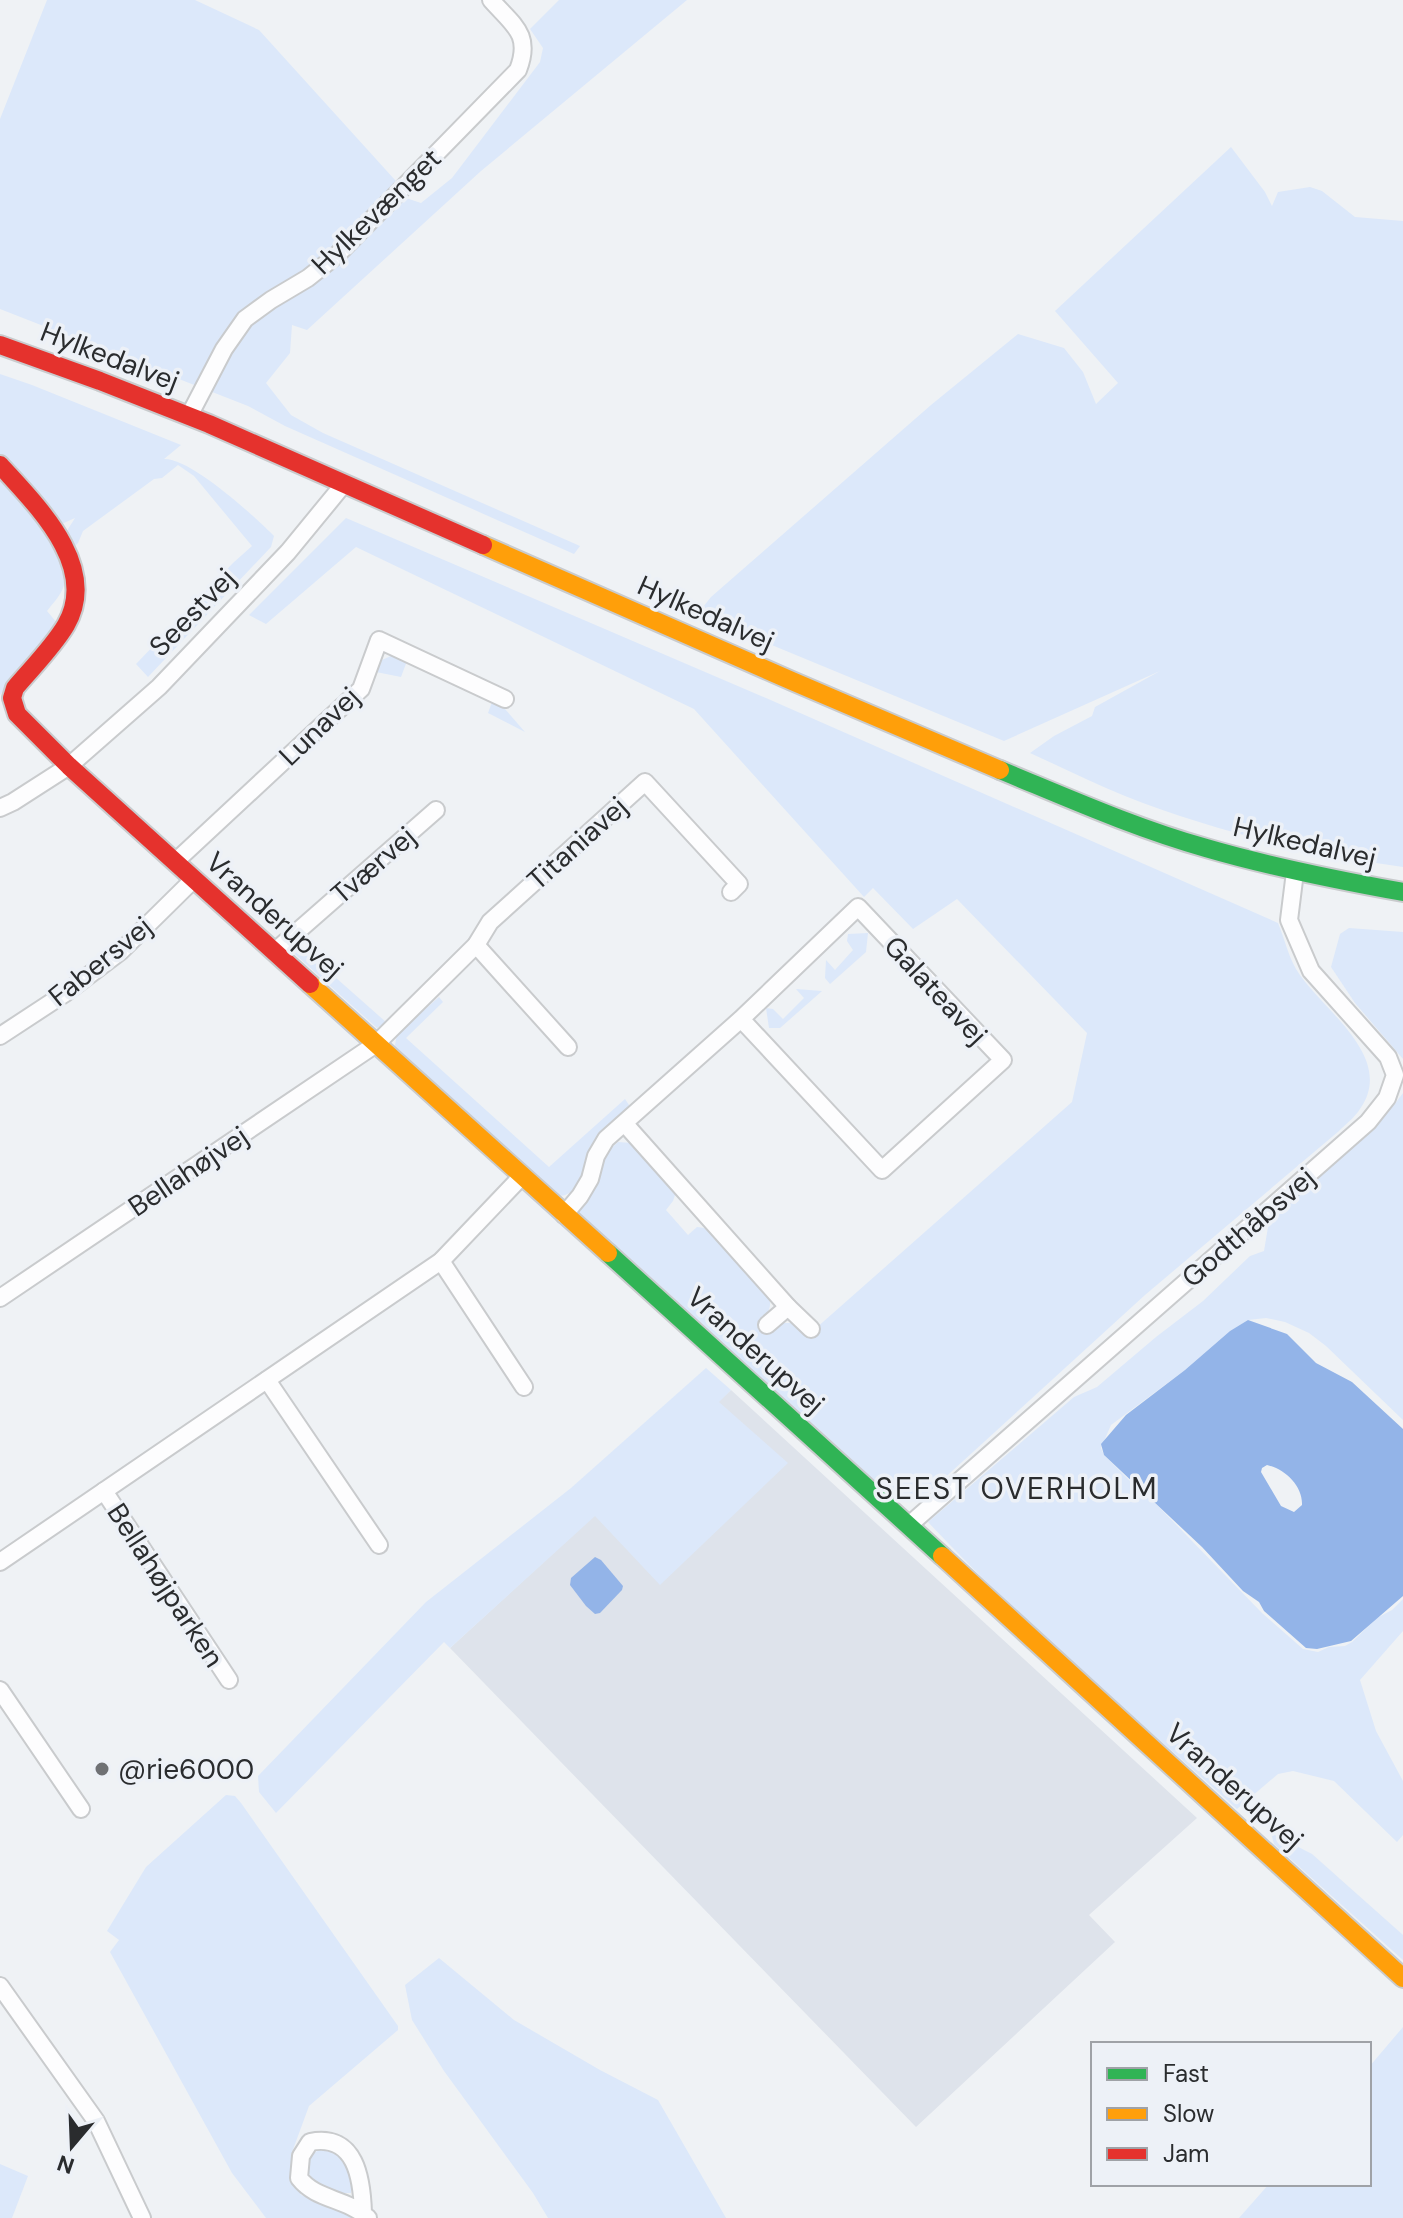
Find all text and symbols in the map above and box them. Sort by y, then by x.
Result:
street label: Hylkevænget [304,140,449,283]
street label: Hylkedalvej [35,313,184,400]
street label: Seestvej [141,560,244,664]
street label: Hylkedalvej [632,567,780,660]
street label: Lunavej [271,679,368,774]
street label: Titaniavej [519,789,635,898]
street label: Hylkedalvej [1230,808,1380,877]
street label: Tværvej [323,818,424,912]
street label: Vranderupvej [198,844,351,987]
street label: Fabersvej [41,908,160,1015]
street label: Galateavej [876,928,995,1053]
street label: Bellahøjvej [121,1118,255,1225]
street label: Godthåbsvej [1174,1159,1323,1296]
street label: Vranderupvej [679,1279,832,1422]
district label: SEEST OVERHOLM [876,1469,1158,1508]
street label: Bellahøjparken [99,1496,232,1674]
street label: Vranderupvej [1158,1715,1311,1858]
place label: @rie6000 [118,1751,254,1788]
marker: @rie6000 [93,1760,111,1778]
legend [1091,2042,1371,2186]
text: Fast [1163,2058,1209,2089]
text: Slow [1163,2098,1214,2129]
north arrow [32,2106,112,2186]
text: Jam [1163,2138,1209,2169]
text: N [53,2148,78,2181]

